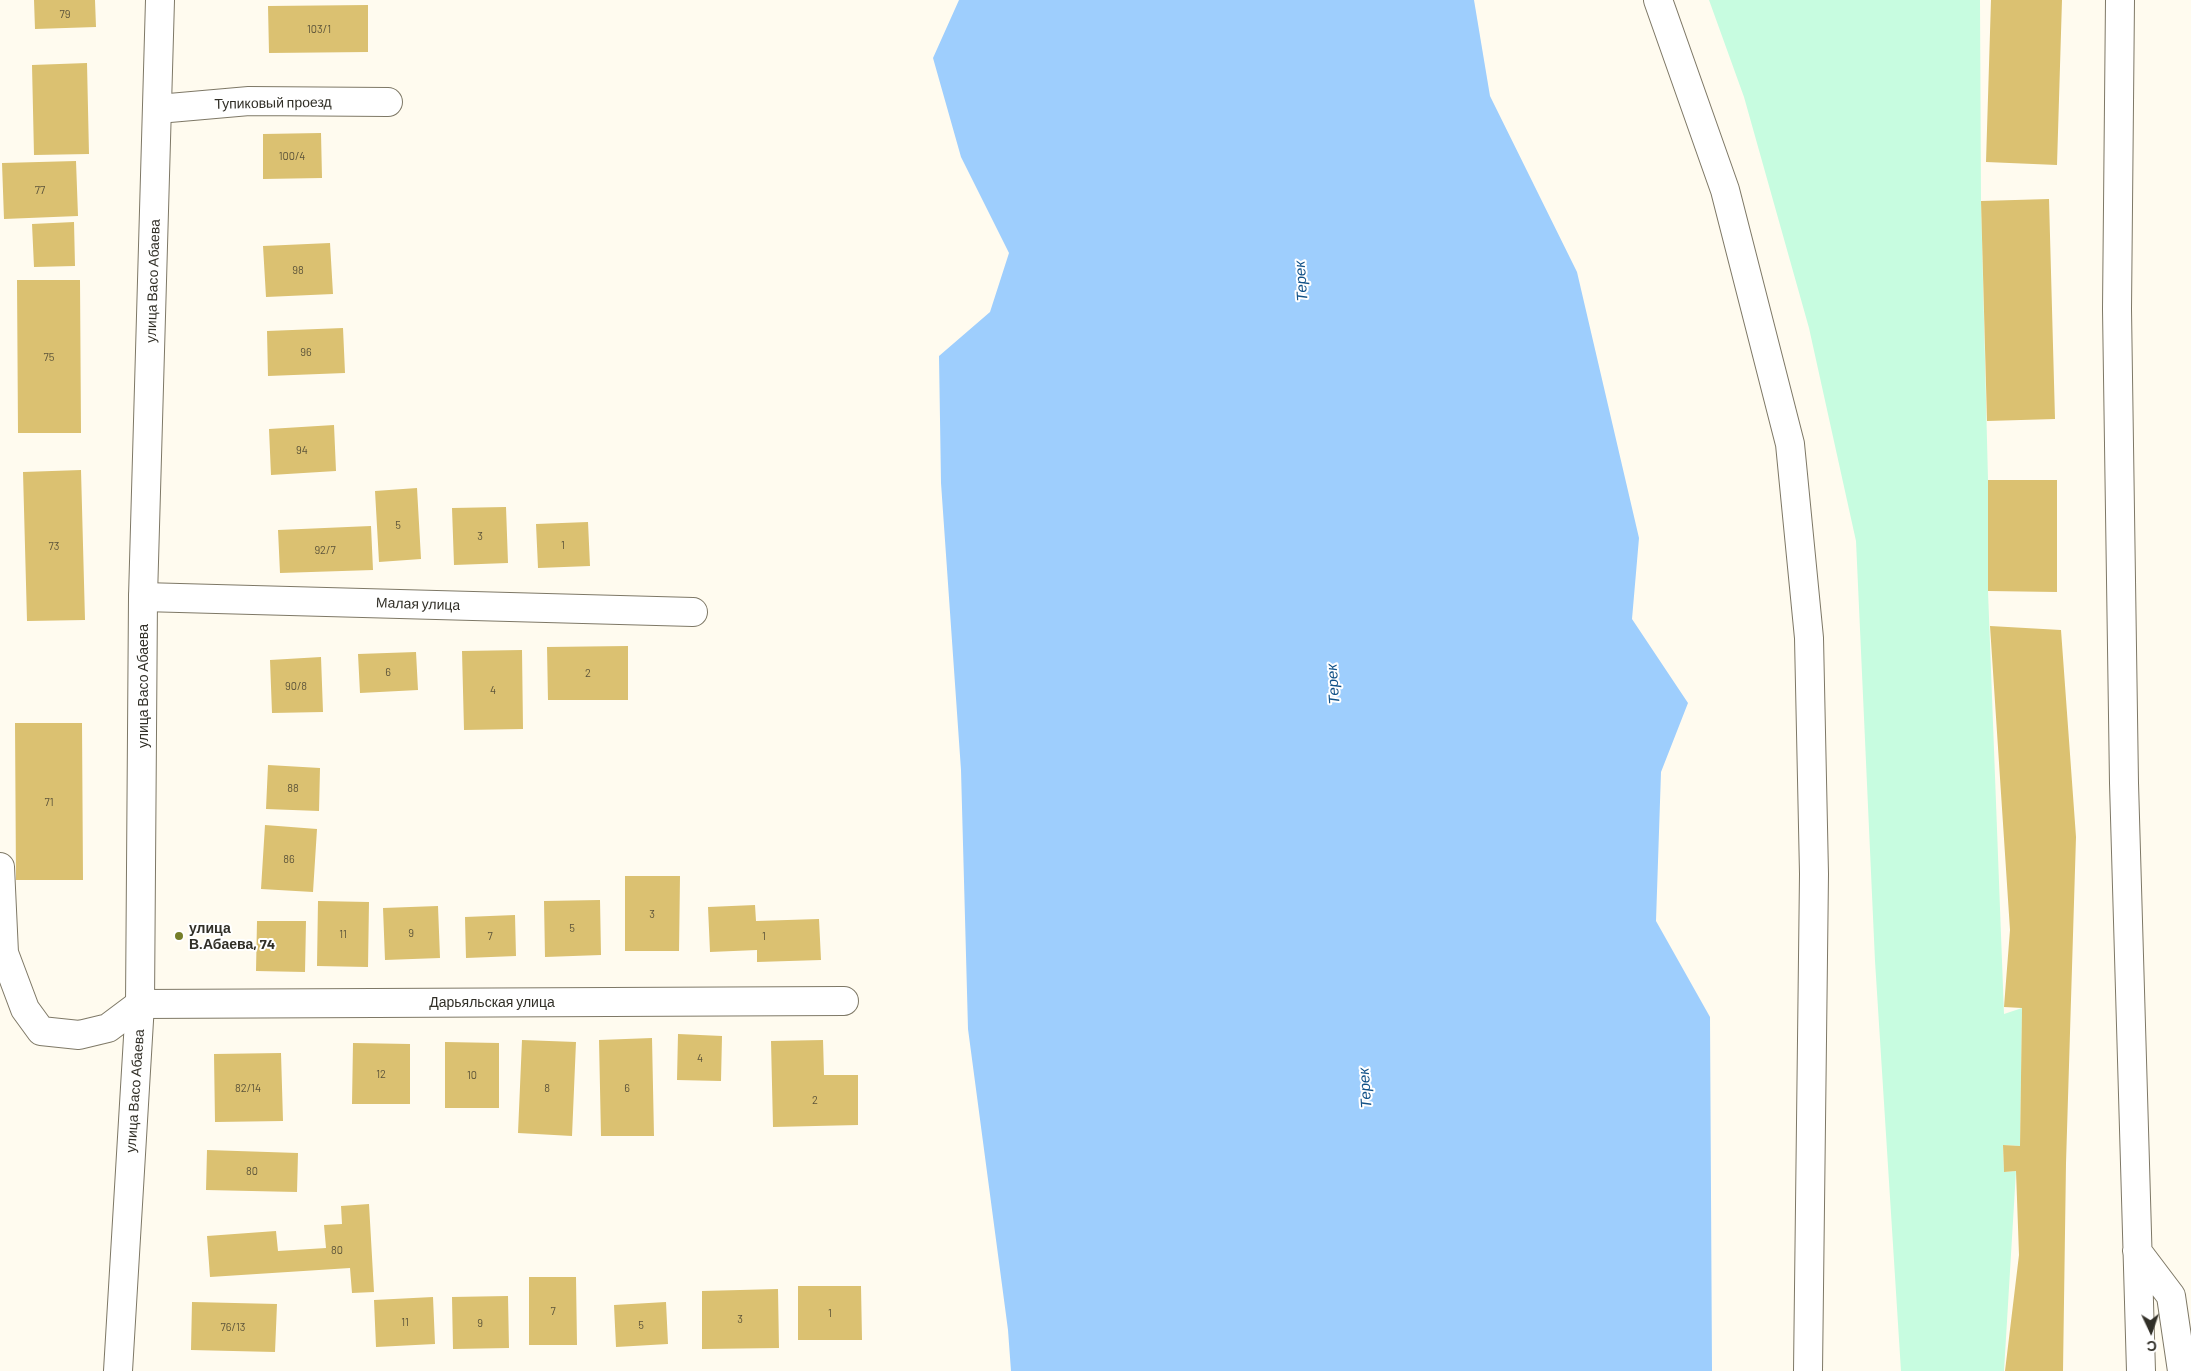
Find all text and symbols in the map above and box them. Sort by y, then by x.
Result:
house number: 79 [60,7,70,21]
house number: 103/1 [307,22,331,36]
street label: Тупиковый проезд [214,94,332,112]
house number: 100/4 [279,149,305,163]
house number: 77 [35,183,45,197]
street label: улица Васо Абаева [142,219,164,343]
water label: Терек [1291,260,1311,302]
house number: 98 [292,263,304,277]
house number: 96 [300,345,312,359]
house number: 75 [44,350,54,364]
house number: 94 [296,443,308,457]
house number: 5 [395,518,401,532]
house number: 3 [477,529,483,543]
house number: 1 [561,538,565,552]
house number: 73 [49,539,59,553]
house number: 92/7 [314,543,336,557]
street label: Малая улица [376,594,460,614]
street label: улица Васо Абаева [135,624,151,748]
water label: Терек [1323,663,1343,705]
house number: 6 [385,665,391,679]
house number: 2 [585,666,591,680]
house number: 90/8 [285,679,307,693]
house number: 4 [490,683,496,697]
house number: 88 [287,781,299,795]
house number: 71 [44,795,54,809]
house number: 86 [283,852,295,866]
house number: 3 [649,907,655,921]
place label: улица В.Абаева, 74 [189,920,275,952]
house number: 5 [569,921,575,935]
house number: 9 [408,926,414,940]
house number: 11 [339,927,347,941]
house number: 7 [487,929,493,943]
house number: 1 [762,929,766,943]
marker: улица В.Абаева, 74 [173,930,185,942]
street label: Дарьяльская улица [429,994,555,1010]
street label: улица Васо Абаева [122,1029,148,1153]
house number: 4 [697,1051,703,1065]
house number: 12 [376,1067,386,1081]
water label: Терек [1355,1067,1375,1109]
house number: 10 [467,1068,477,1082]
house number: 82/14 [235,1081,261,1095]
house number: 8 [544,1081,550,1095]
house number: 6 [624,1081,630,1095]
house number: 2 [812,1093,818,1107]
house number: 80 [246,1164,258,1178]
house number: 80 [331,1243,343,1257]
house number: 7 [550,1304,556,1318]
house number: 1 [828,1306,832,1320]
north arrow [2126,1306,2176,1356]
house number: 3 [737,1312,743,1326]
house number: 11 [401,1315,409,1329]
house number: 9 [477,1316,483,1330]
house number: 5 [638,1318,644,1332]
house number: 76/13 [221,1320,245,1334]
text: С [2146,1338,2157,1355]

